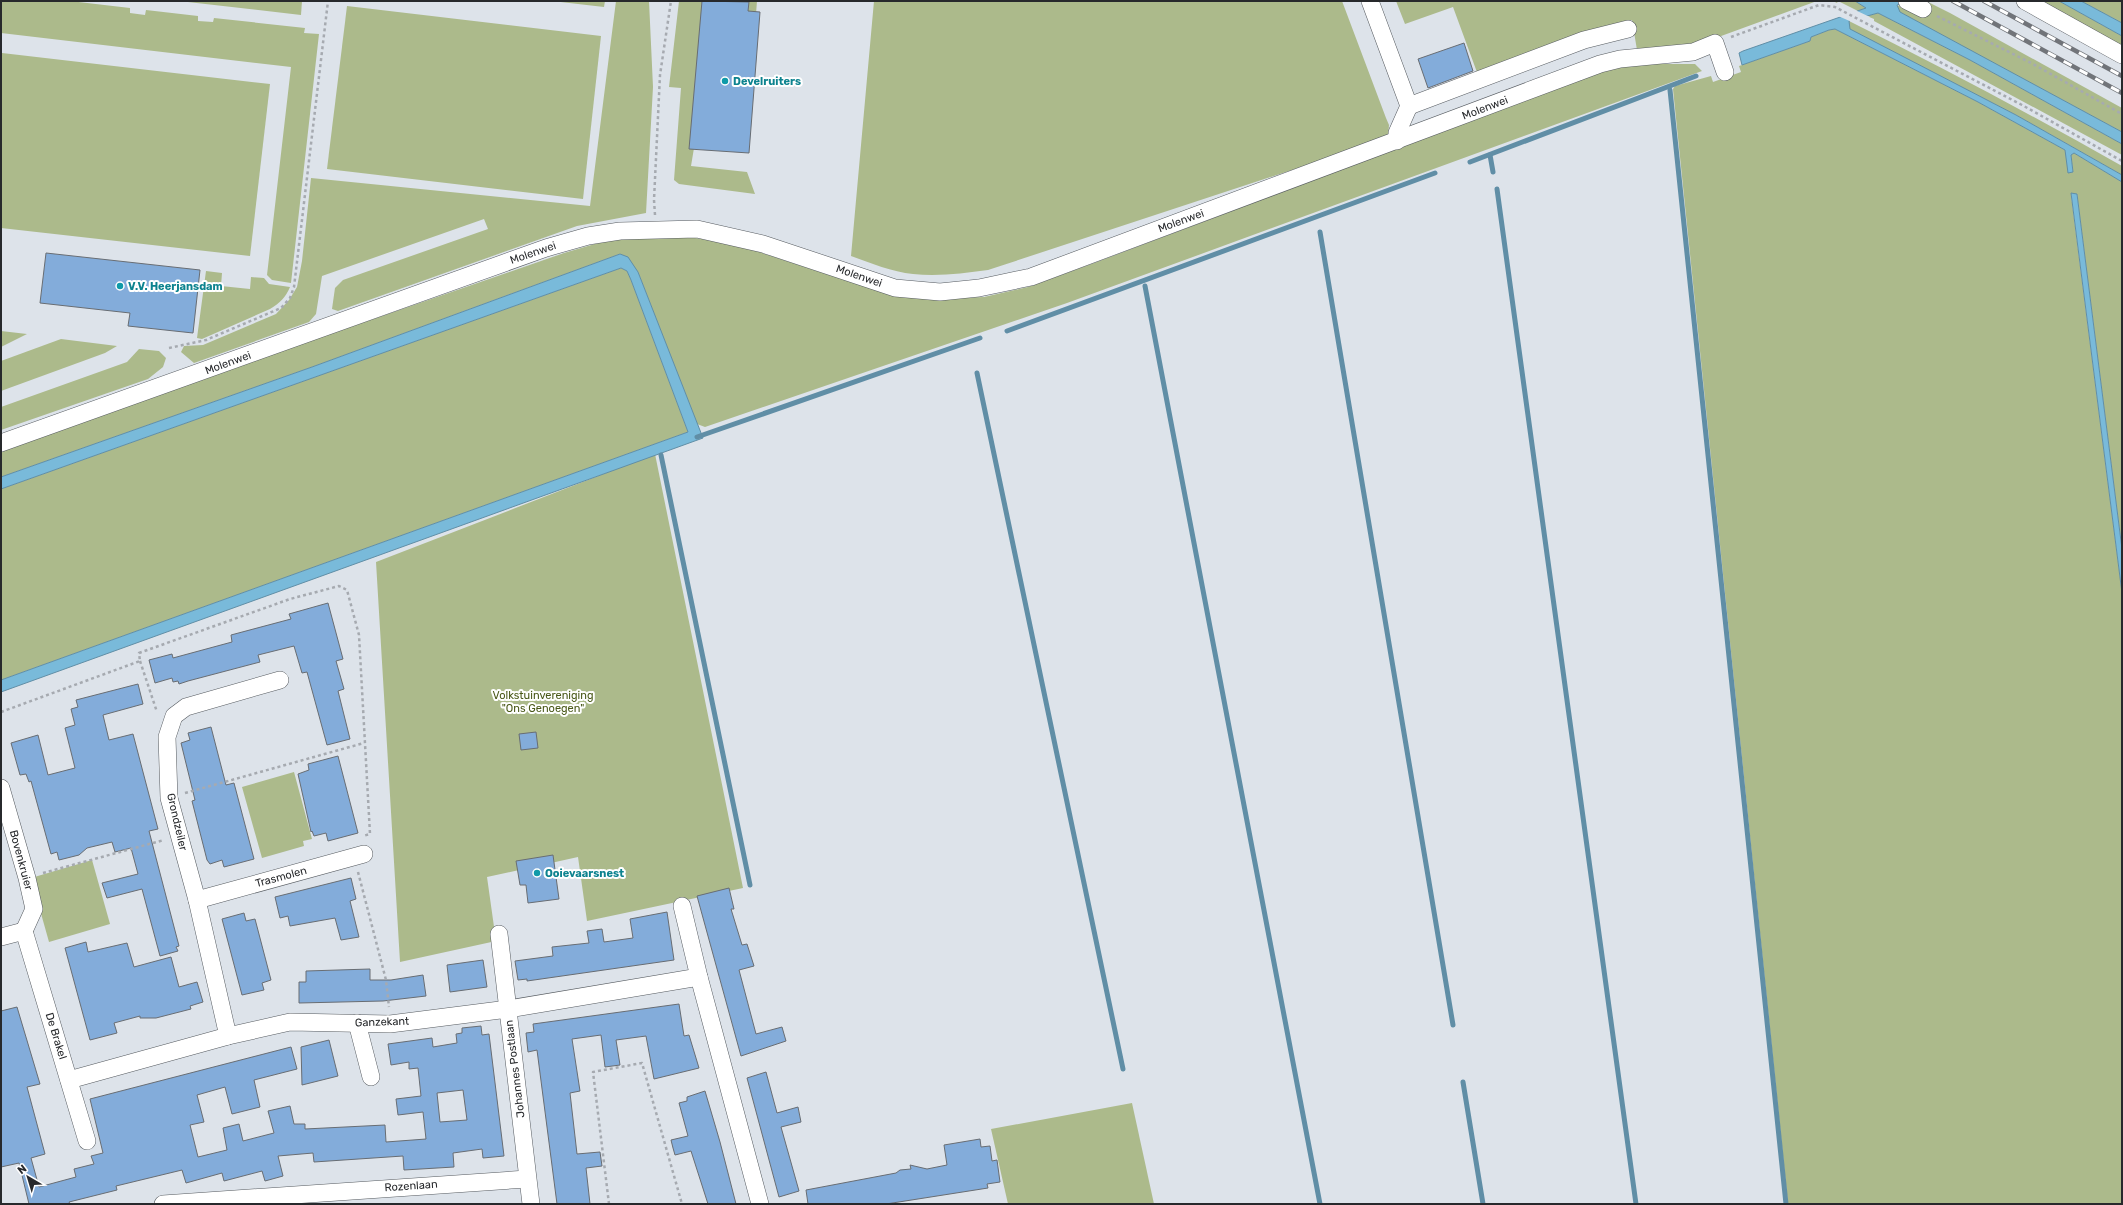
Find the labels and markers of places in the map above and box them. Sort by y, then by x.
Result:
place label: Develruiters [733,75,801,88]
marker: Develruiters [720,76,730,86]
place label: V.V. Heerjansdam [128,280,223,293]
marker: V.V. Heerjansdam [115,281,125,291]
place label: Ooievaarsnest [545,867,624,880]
marker: Ooievaarsnest [532,868,542,878]

